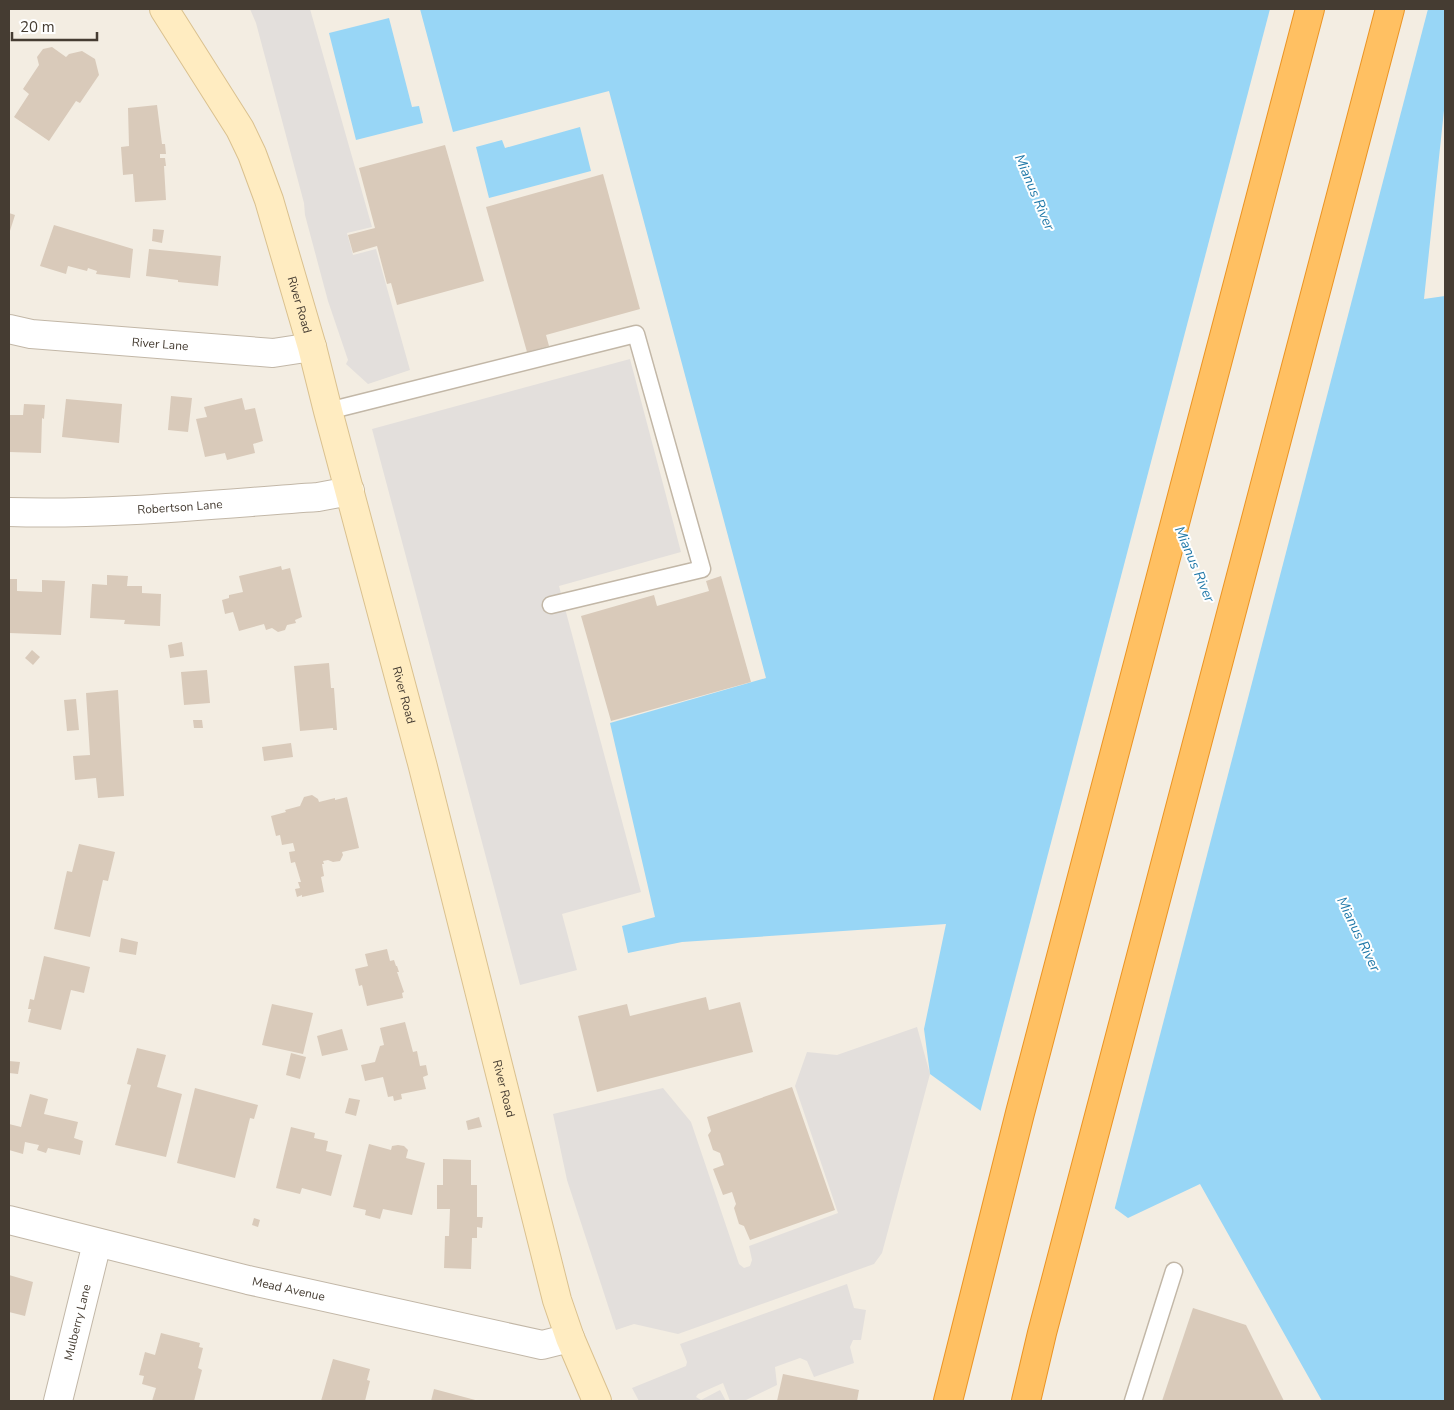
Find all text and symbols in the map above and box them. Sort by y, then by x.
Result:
scale bar [12,10,98,42]
text: 20 m [20,17,55,37]
water label: Mianus River [1010,151,1059,234]
street label: River Road [284,274,316,335]
street label: River Lane [131,334,189,354]
street label: Robertson Lane [137,496,223,518]
water label: Mianus River [1170,523,1219,606]
street label: River Road [389,665,419,726]
water label: Mianus River [1332,894,1385,976]
street label: River Road [489,1058,519,1119]
street label: Mead Avenue [251,1273,326,1305]
street label: Mulberry Lane [60,1282,95,1362]

